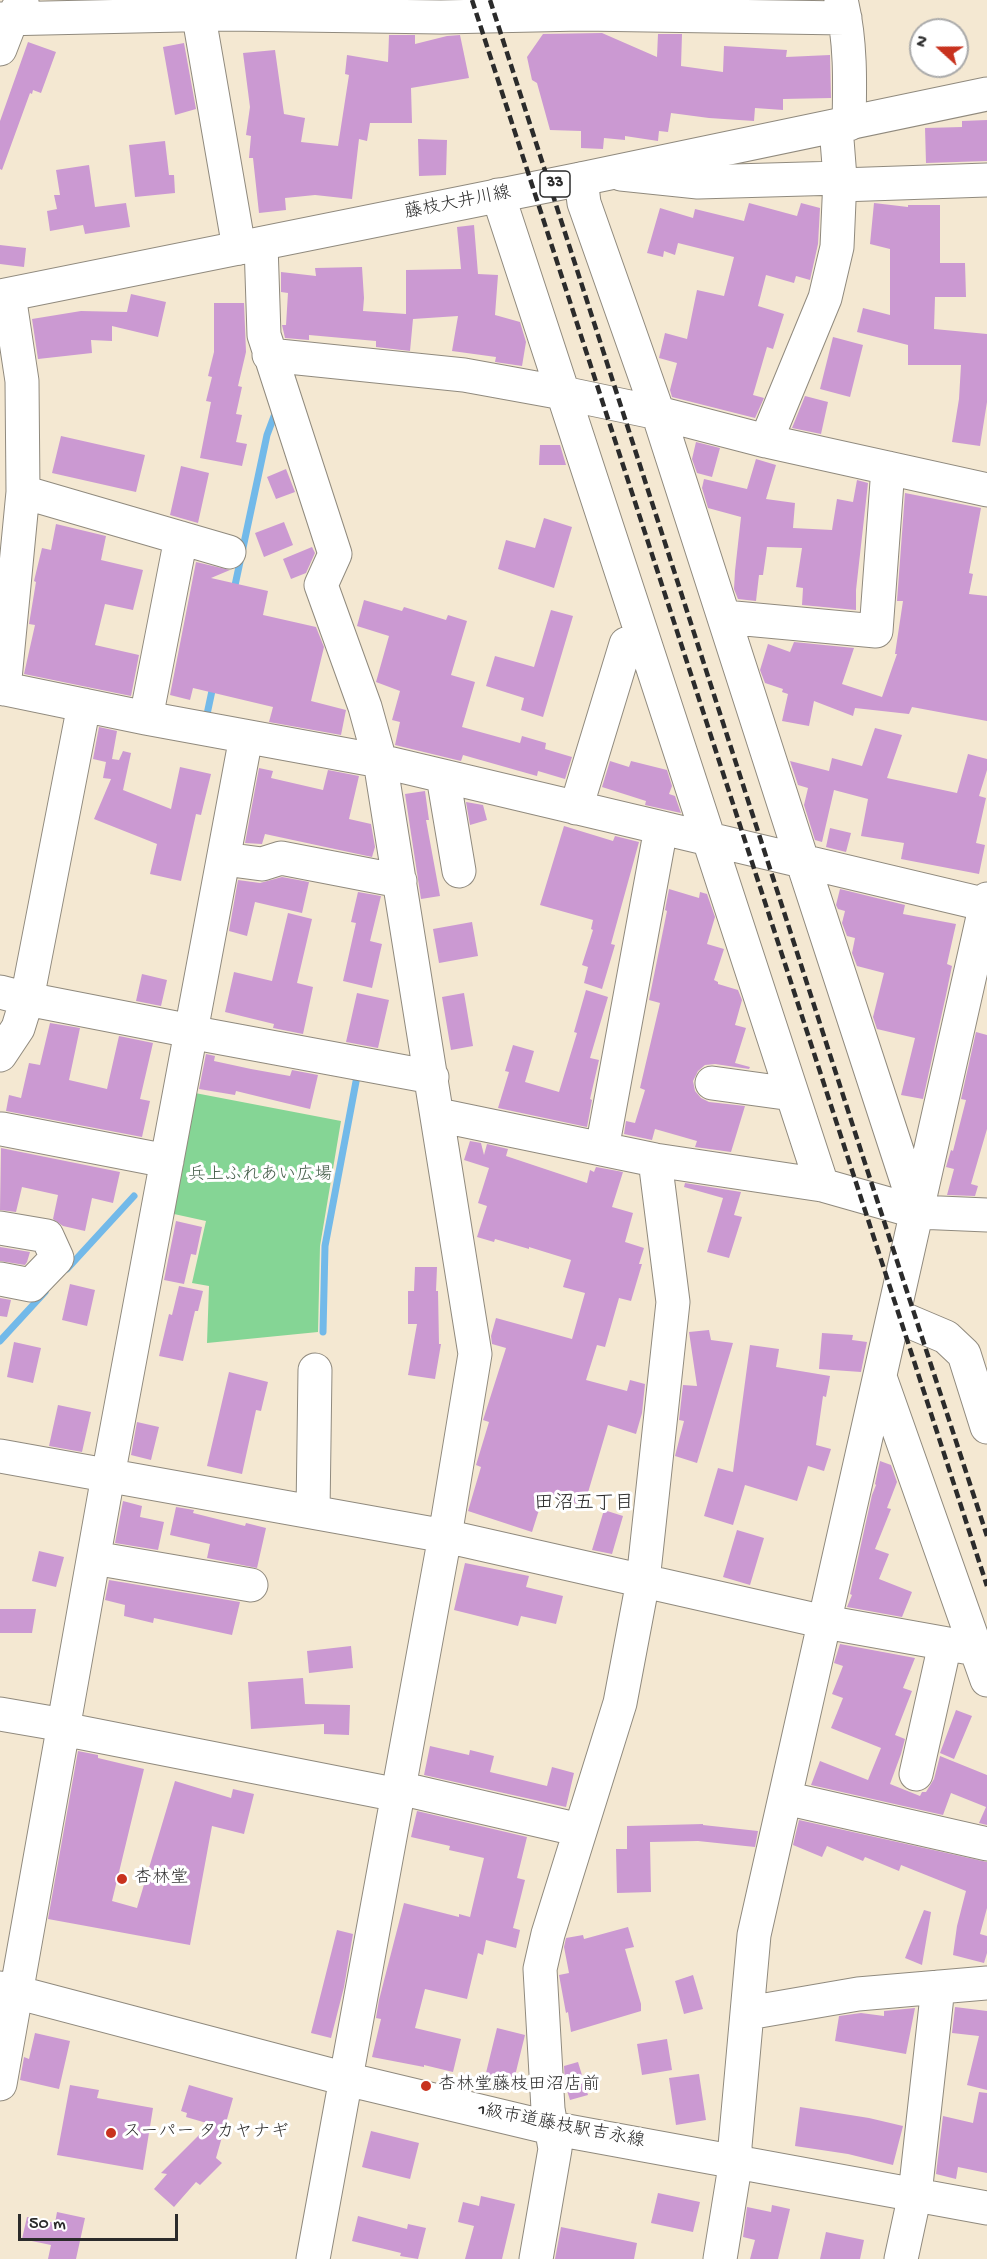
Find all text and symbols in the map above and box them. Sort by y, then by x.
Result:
north arrow [909,18,969,78]
text: N [913,34,934,50]
road number: 33 [540,171,570,197]
street label: 藤枝大井川線 [403,183,513,225]
park label: 兵上ふれあい広場 [188,1165,332,1187]
district label: 田沼五丁目 [534,1493,634,1517]
place label: 杏林堂 [134,1868,188,1890]
marker: 杏林堂 [115,1872,129,1886]
place label: 杏林堂藤枝田沼店前 [438,2075,600,2097]
marker: 杏林堂藤枝田沼店前 [419,2079,433,2093]
street label: 1級市道藤枝駅吉永線 [476,2100,646,2154]
place label: スーパー タカヤナギ [123,2122,289,2144]
marker: スーパー タカヤナギ [104,2126,118,2140]
scale bar [21,2202,182,2240]
text: 50 m [29,2214,66,2235]

